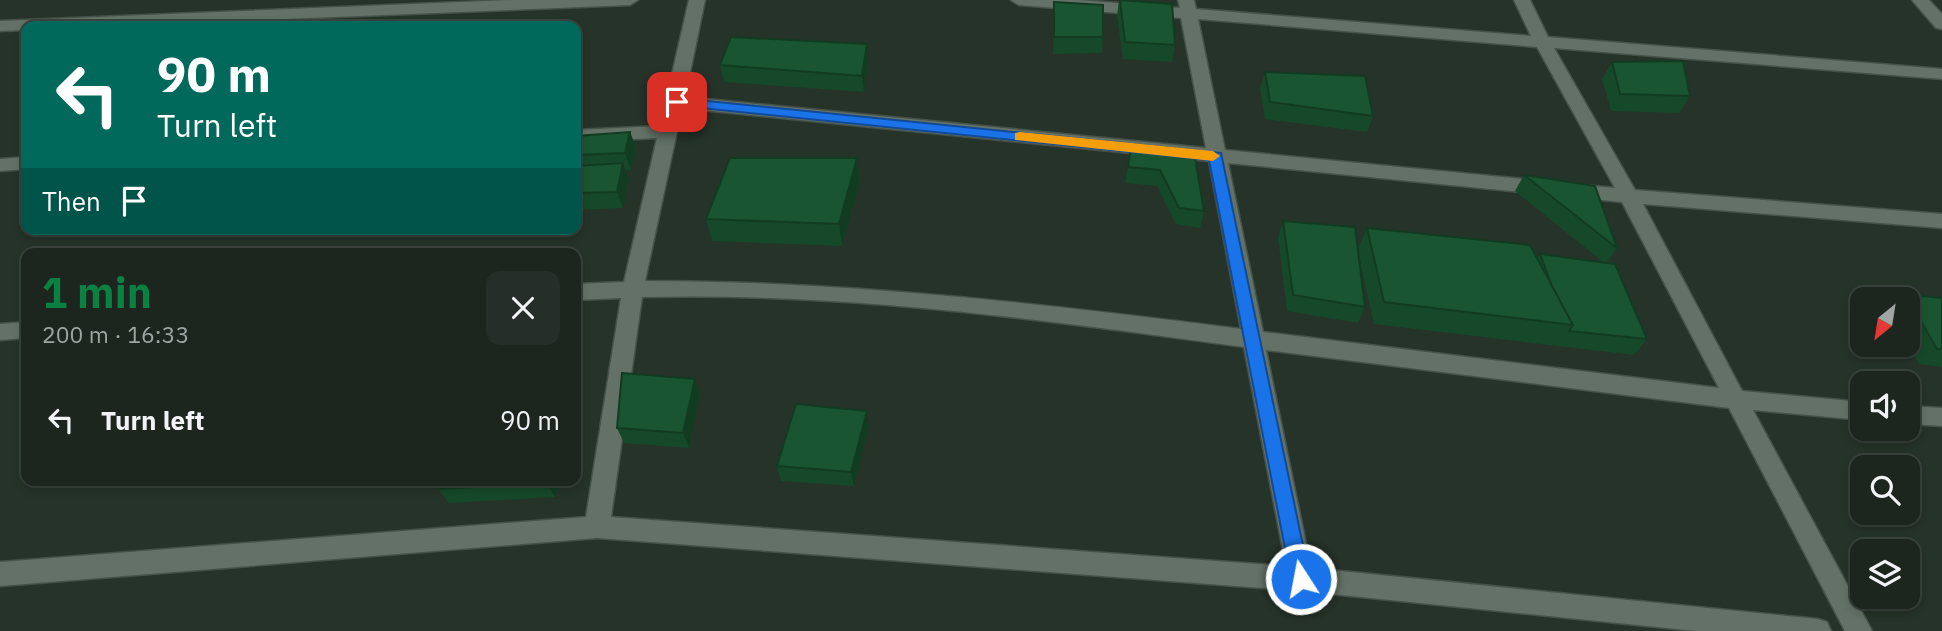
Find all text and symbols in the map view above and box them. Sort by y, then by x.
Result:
text: 90 m [157,42,271,105]
icon: left [42,49,133,140]
pin [647,72,707,132]
icon: arrive [658,83,696,121]
text: Turn left [157,104,277,146]
icon: arrive [115,182,153,220]
text: Then [42,184,101,218]
text: 1 min [42,265,152,320]
button: close [486,271,560,345]
north arrow [1850,287,1920,357]
map controls [1850,287,1920,609]
text: 200 m · 16:33 [42,319,189,349]
button: sound [1850,371,1920,441]
icon: left [42,401,80,439]
text: Turn left [101,403,204,437]
text: 90 m [500,403,560,437]
button: search [1850,455,1920,525]
button: layers [1850,539,1920,609]
position arrow [1264,542,1338,616]

